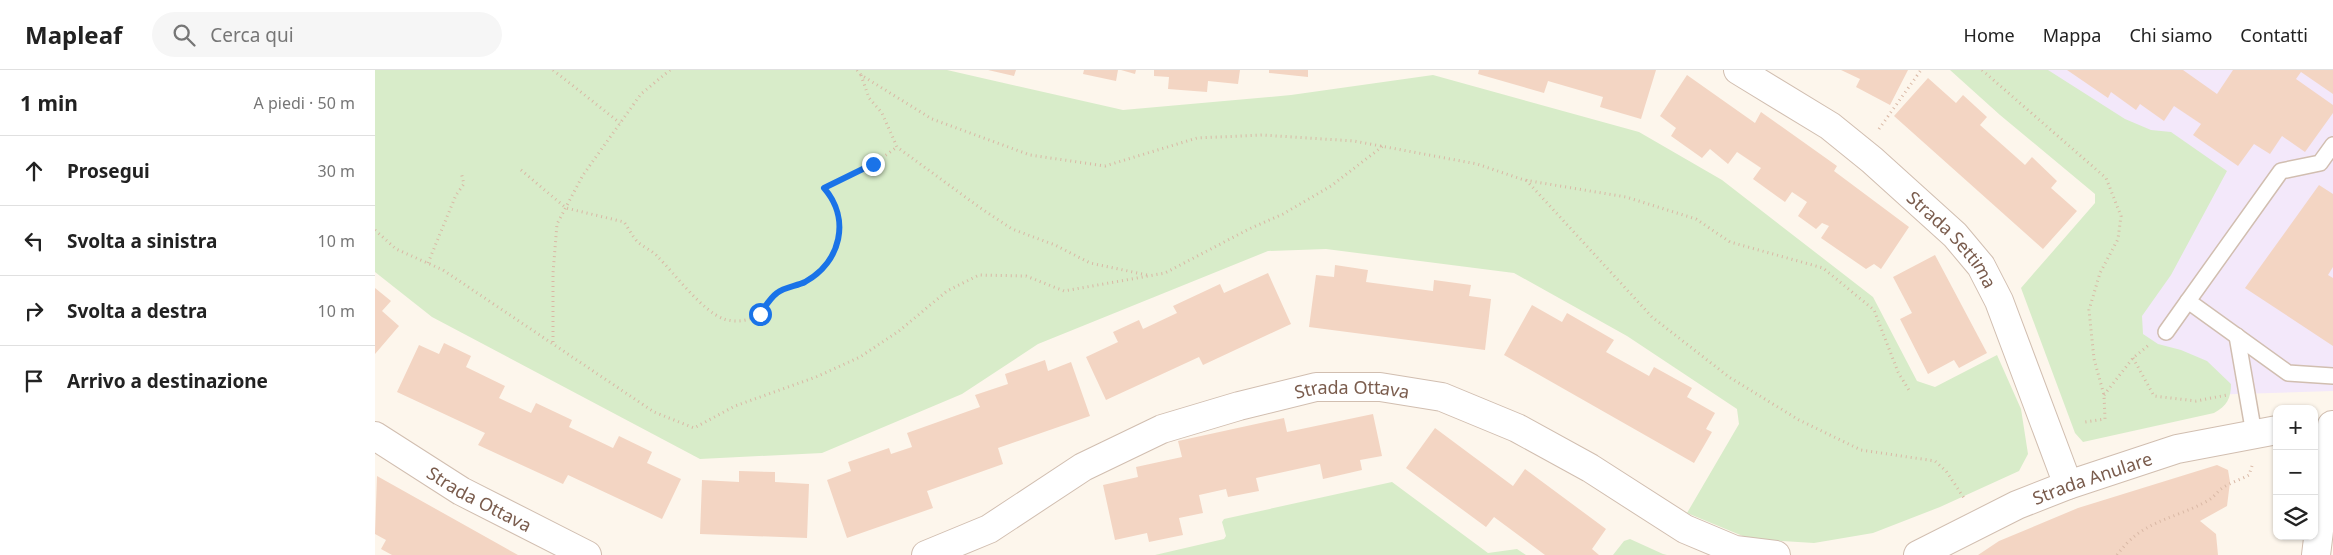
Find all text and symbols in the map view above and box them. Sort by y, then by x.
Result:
search box [152,12,502,57]
text: Mapleaf [25,18,122,51]
icon: search [170,21,198,49]
text: Cerca qui [210,22,294,48]
text: Home [1964,23,2015,47]
text: Mappa [2043,23,2101,47]
text: Chi siamo [2129,23,2212,47]
text: Contatti [2240,23,2308,47]
text: 1 min [20,89,78,117]
text: A piedi · 50 m [254,92,355,114]
route end [862,153,885,176]
icon: ahead [20,157,48,185]
text: Prosegui [67,158,150,184]
text: 30 m [318,160,355,182]
street label: Strada Settima [1902,185,2002,292]
icon: left [20,227,48,255]
text: Svolta a sinistra [67,228,217,254]
text: 10 m [318,230,355,252]
icon: right [20,297,48,325]
text: Svolta a destra [67,298,207,324]
text: 10 m [318,300,355,322]
route start [749,303,772,326]
icon: arrive [20,367,48,395]
text: Arrivo a destinazione [67,368,268,394]
street label: Strada Ottava [1292,375,1411,404]
map controls [2273,405,2318,540]
button: + [2273,405,2318,450]
street label: Strada Anulare [2029,446,2155,510]
button: − [2273,450,2318,495]
street label: Strada Ottava [422,460,536,537]
button: layers [2273,495,2318,540]

